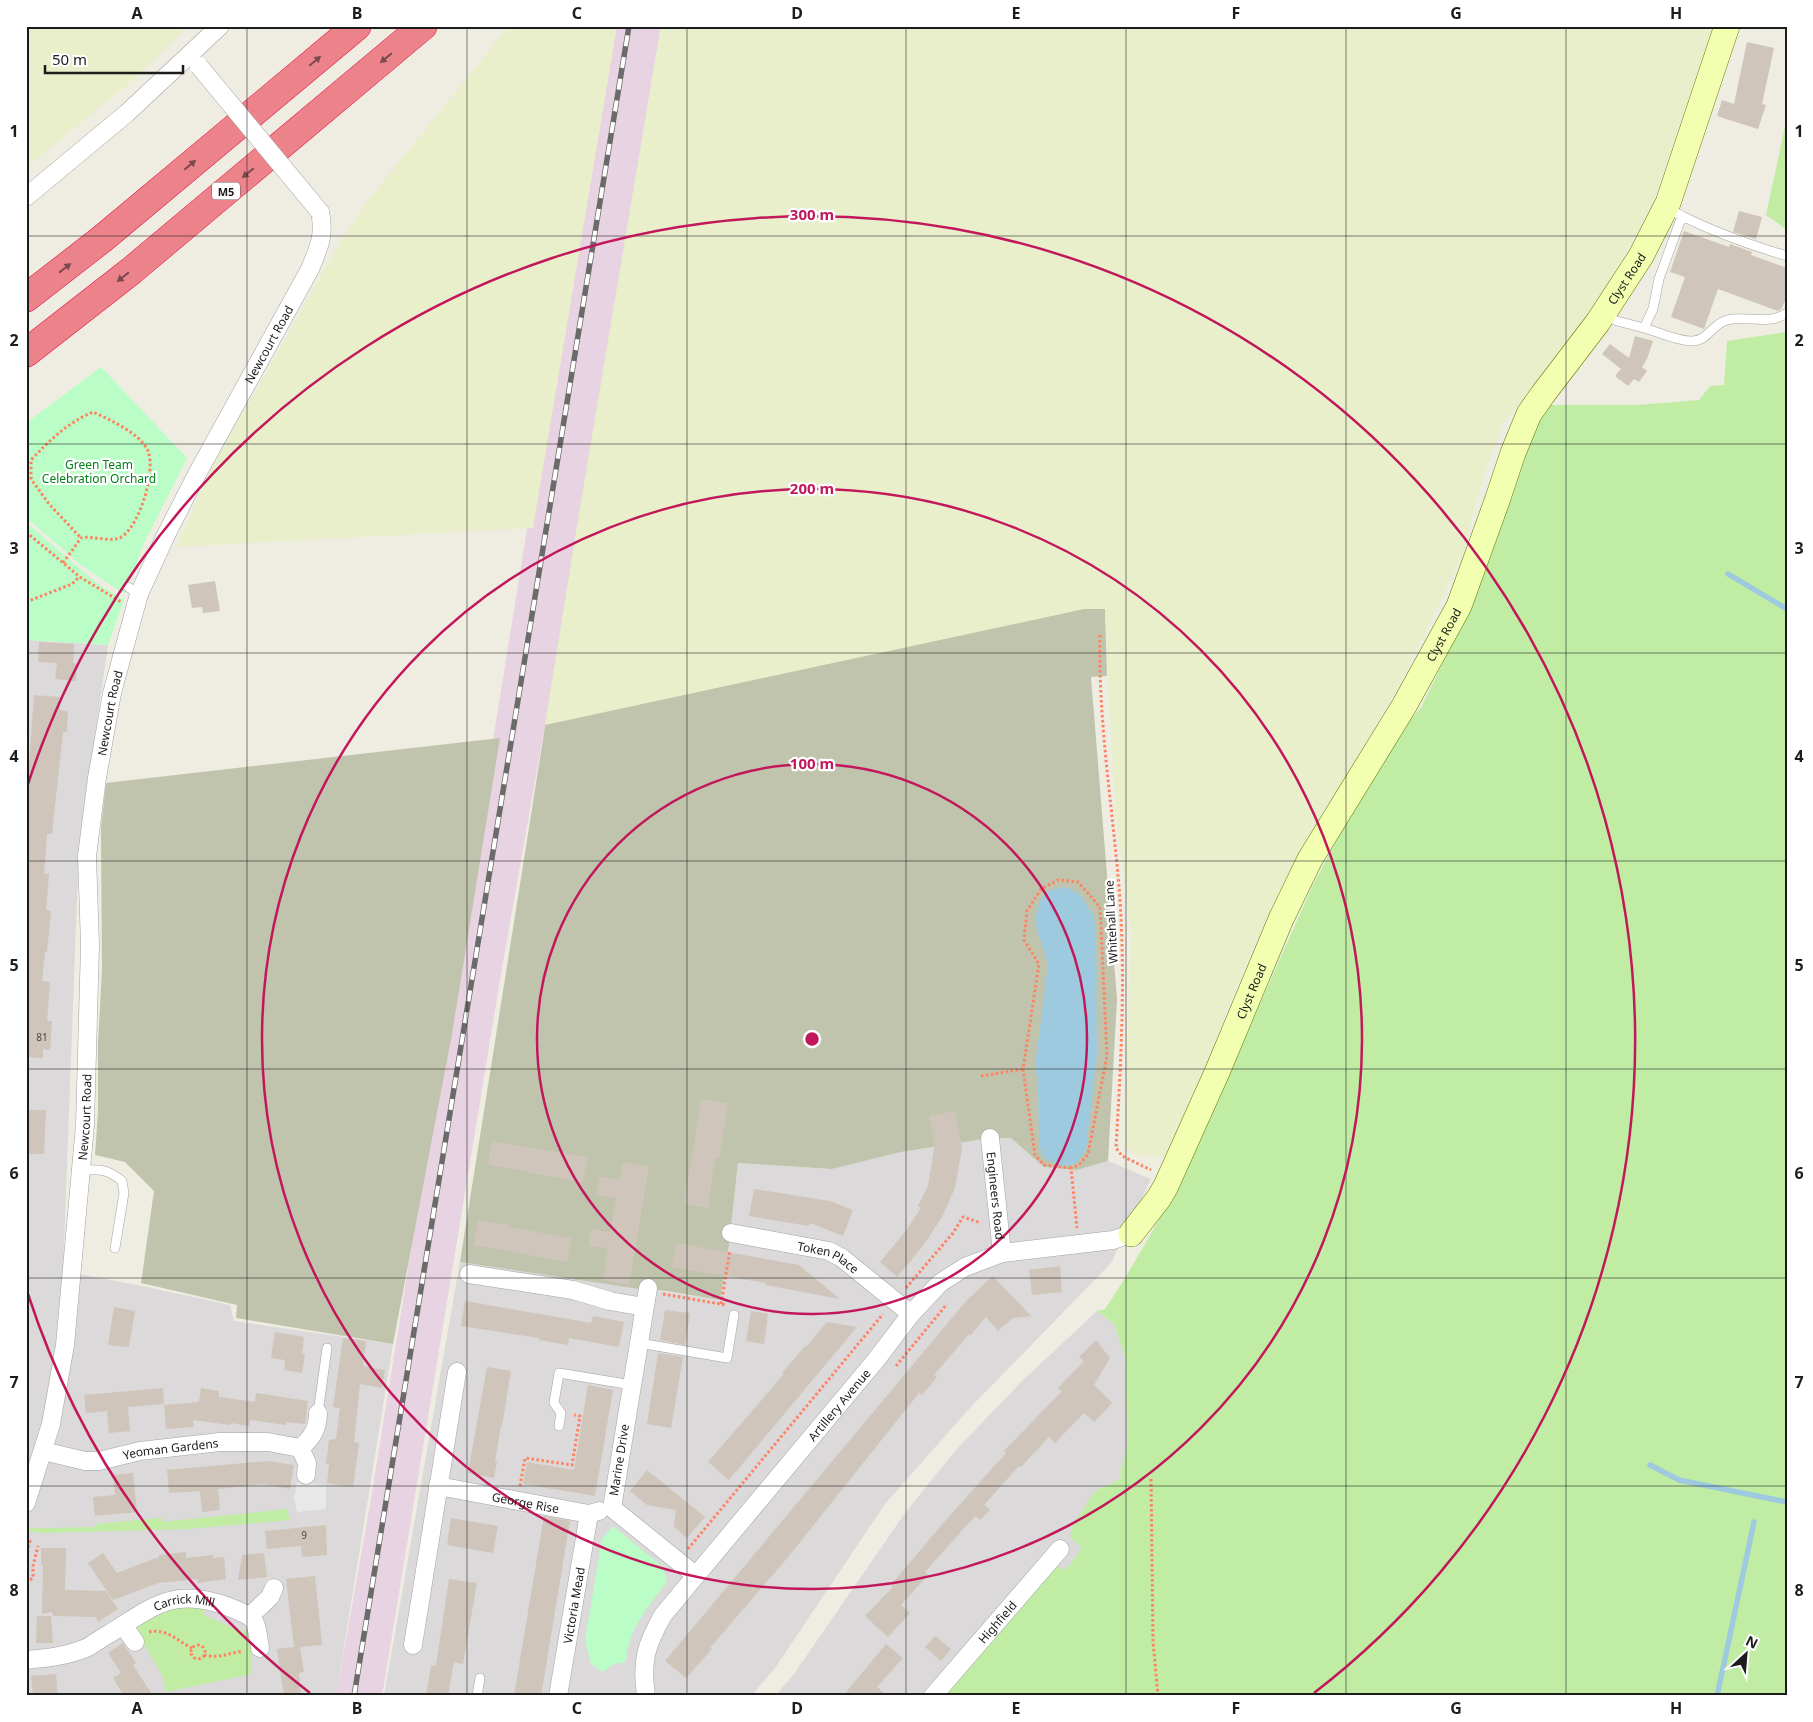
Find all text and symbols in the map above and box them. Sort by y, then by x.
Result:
text: A [131,2,143,24]
text: B [352,2,362,24]
text: C [572,2,582,24]
text: D [791,2,803,24]
text: E [1012,2,1021,24]
text: F [1232,2,1240,24]
text: G [1450,2,1462,24]
text: H [1670,2,1682,24]
scale bar [45,42,182,74]
text: 50 m [52,49,87,69]
one-way arrow [380,52,393,63]
one-way arrow [309,56,321,67]
text: 1 [9,120,19,142]
text: 1 [1794,120,1804,142]
one-way arrow [184,160,197,171]
one-way arrow [242,168,255,179]
road number: M5 [212,182,240,200]
text: 300 m [790,204,834,224]
street label: Clyst Road [1603,249,1650,308]
one-way arrow [58,263,71,273]
one-way arrow [117,272,130,283]
street label: Newcourt Road [240,302,297,387]
text: 2 [9,329,19,351]
text: 2 [1794,329,1804,351]
park label: Green Team Celebration Orchard [42,456,156,487]
text: 200 m [790,478,834,498]
text: 3 [9,537,19,559]
text: 3 [1794,537,1804,559]
street label: Clyst Road [1422,605,1465,664]
street label: Newcourt Road [93,668,126,757]
text: 4 [9,745,19,767]
text: 4 [1794,745,1804,767]
text: 100 m [790,753,834,773]
street label: Whitehall Lane [1100,880,1122,964]
text: 5 [9,954,19,976]
text: 5 [1794,954,1804,976]
street label: Clyst Road [1232,961,1270,1022]
house number: 81 [36,1030,48,1044]
centre of rings [803,1030,821,1048]
street label: Newcourt Road [73,1073,95,1161]
street label: Engineers Road [983,1151,1009,1240]
text: 6 [9,1162,19,1184]
text: 6 [1794,1162,1804,1184]
street label: Token Place [796,1237,863,1277]
street label: Artillery Avenue [804,1365,874,1444]
text: 7 [9,1371,19,1393]
text: 7 [1794,1371,1804,1393]
street label: Marine Drive [605,1423,633,1497]
street label: Yeoman Gardens [121,1434,219,1463]
street label: George Rise [491,1488,561,1517]
house number: 9 [301,1528,307,1542]
street label: Victoria Mead [559,1566,588,1645]
text: 8 [9,1579,19,1601]
text: 8 [1794,1579,1804,1601]
street label: Carrick Mill [150,1590,217,1615]
street label: Highfield [974,1597,1020,1647]
north arrow [1720,1630,1770,1680]
text: N [1743,1631,1761,1653]
text: A [131,1697,143,1719]
text: B [352,1697,362,1719]
text: C [572,1697,582,1719]
text: D [791,1697,803,1719]
text: E [1012,1697,1021,1719]
text: F [1232,1697,1240,1719]
text: G [1450,1697,1462,1719]
text: H [1670,1697,1682,1719]

